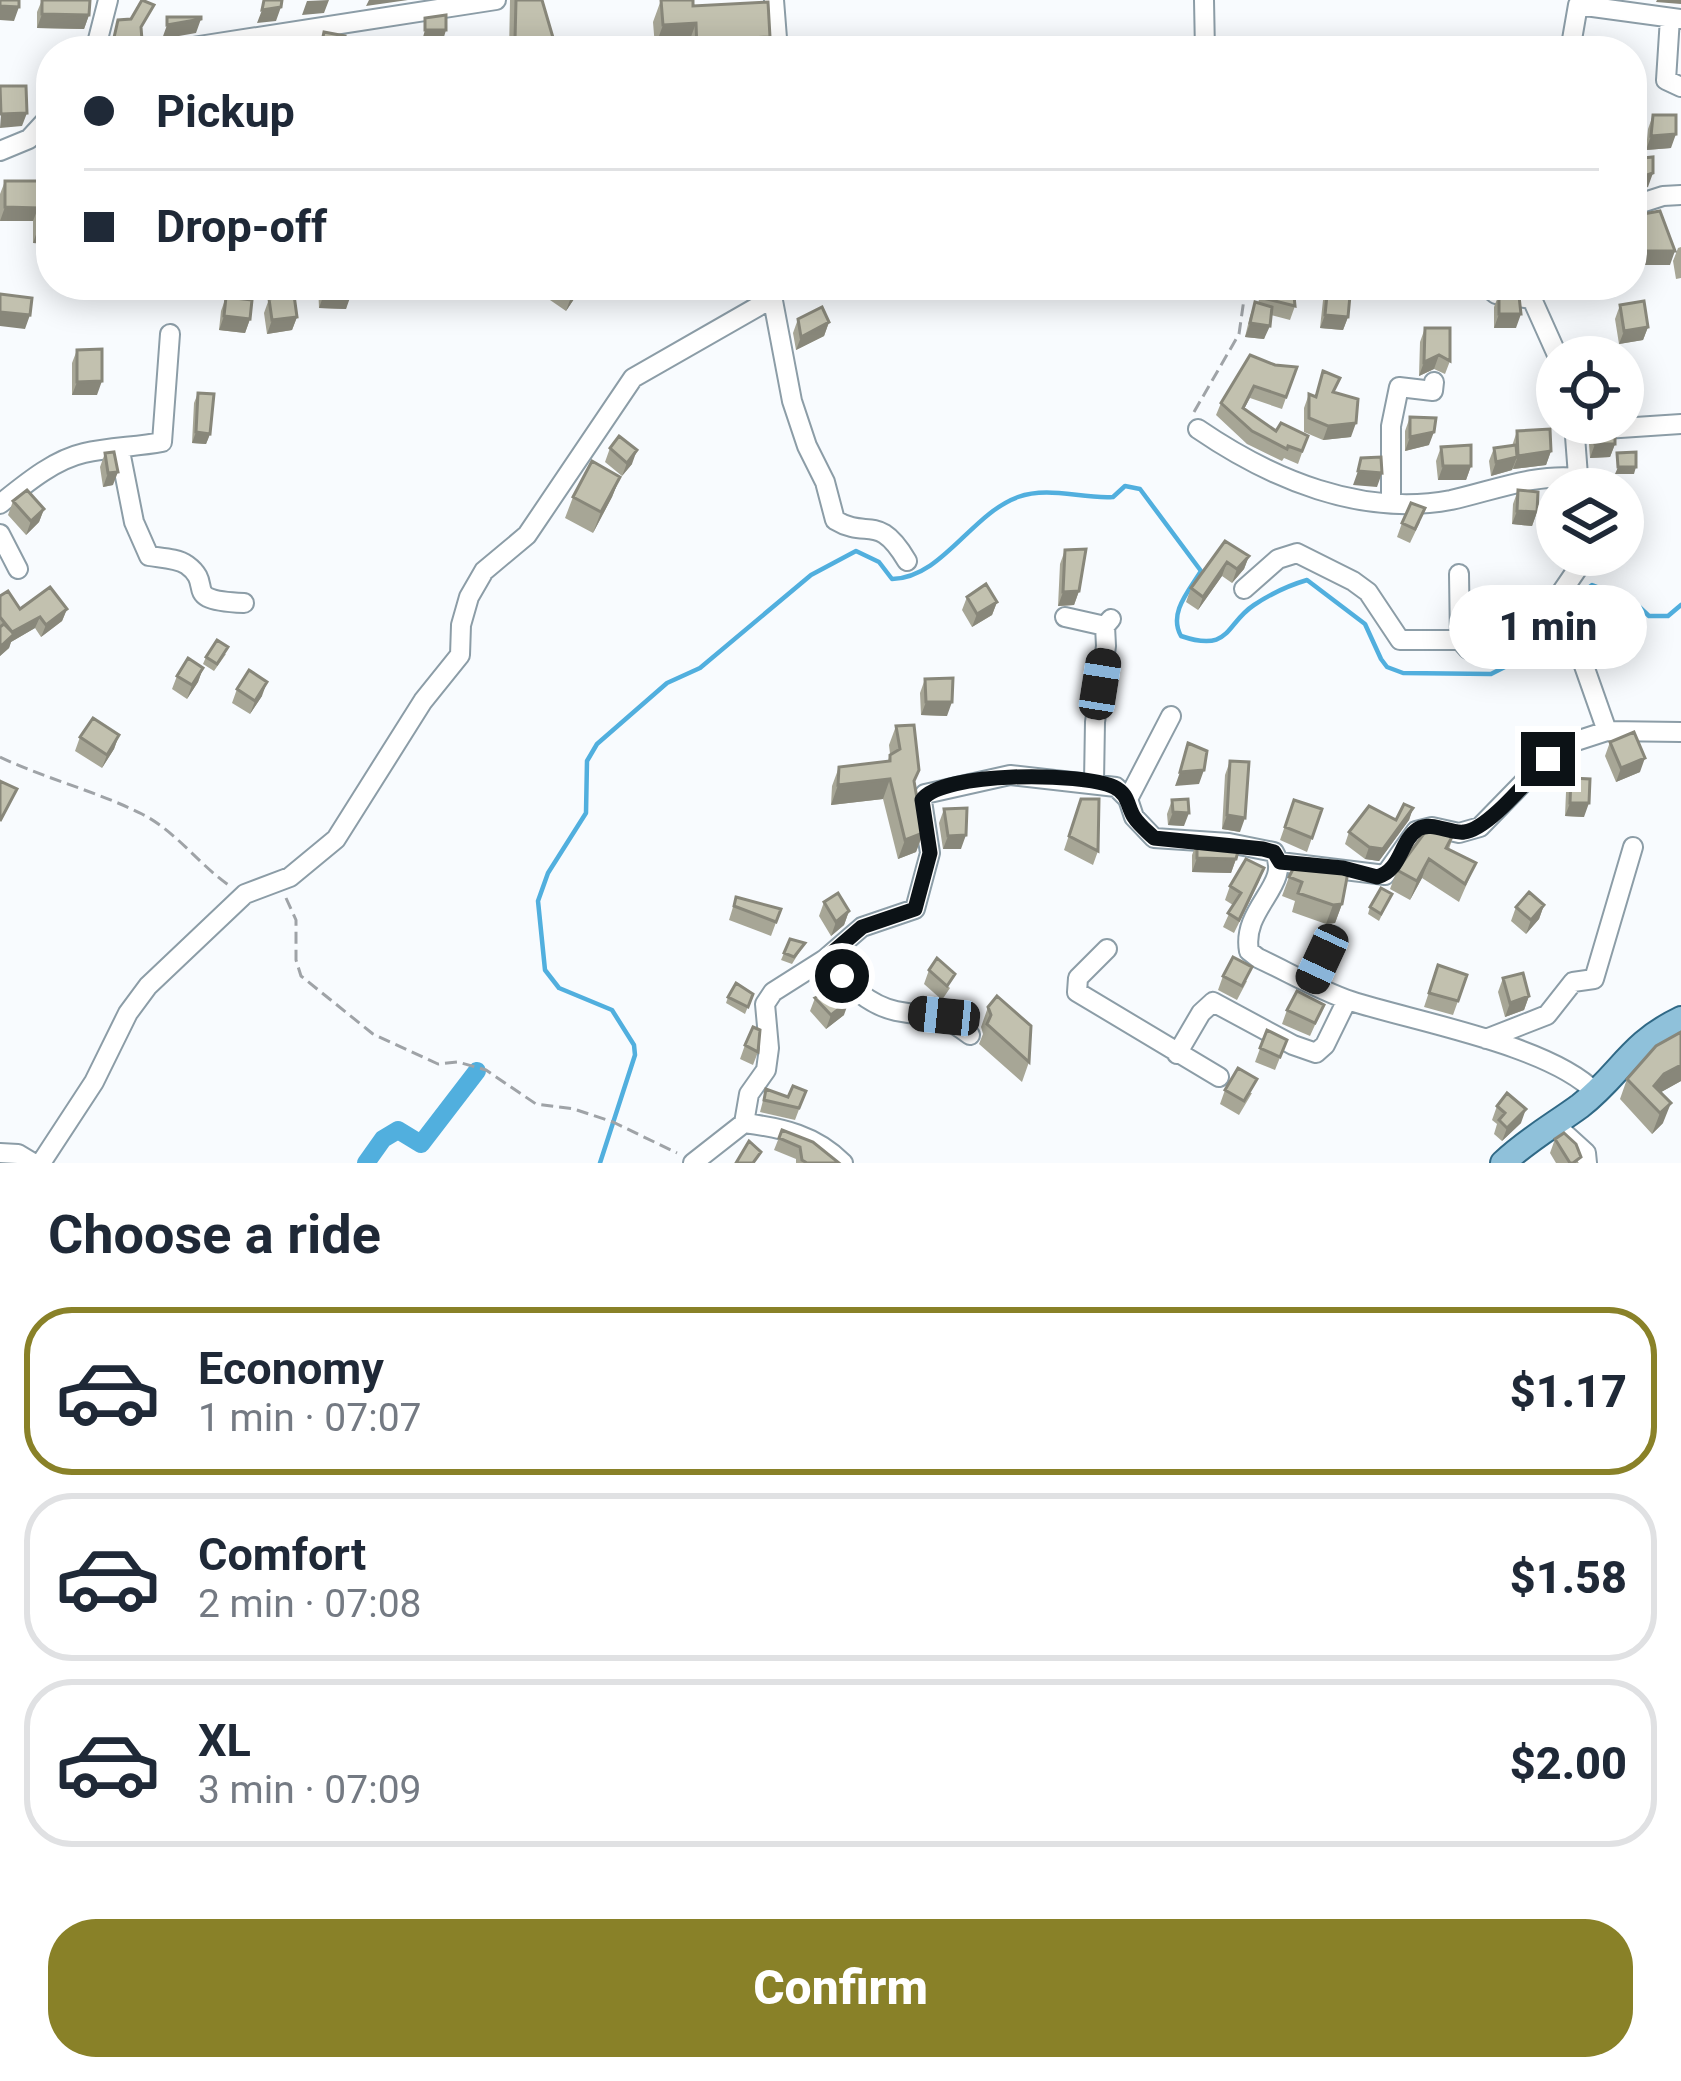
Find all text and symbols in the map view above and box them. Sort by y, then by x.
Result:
text: Pickup [156,85,295,138]
text: Drop-off [156,200,327,253]
map controls [1536,336,1644,576]
button: locate [1536,336,1644,444]
button: layers [1536,468,1644,576]
callout: 1 min [1449,585,1647,669]
text: 1 min [1499,604,1597,650]
car [1077,646,1123,722]
route end [1521,732,1575,786]
car [1290,919,1354,999]
route start [815,949,869,1003]
car [906,994,982,1038]
text: Choose a ride [48,1203,381,1266]
icon: car [54,1337,162,1445]
text: Economy [198,1342,384,1395]
text: $1.17 [1510,1365,1627,1418]
text: 1 min · 07:07 [198,1395,421,1441]
icon: car [54,1523,162,1631]
text: Comfort [198,1528,366,1581]
text: $1.58 [1510,1551,1627,1604]
text: 2 min · 07:08 [198,1581,421,1627]
icon: car [54,1709,162,1817]
text: XL [198,1714,251,1767]
text: $2.00 [1510,1737,1627,1790]
text: 3 min · 07:09 [198,1767,421,1813]
button: Confirm [48,1919,1633,2057]

